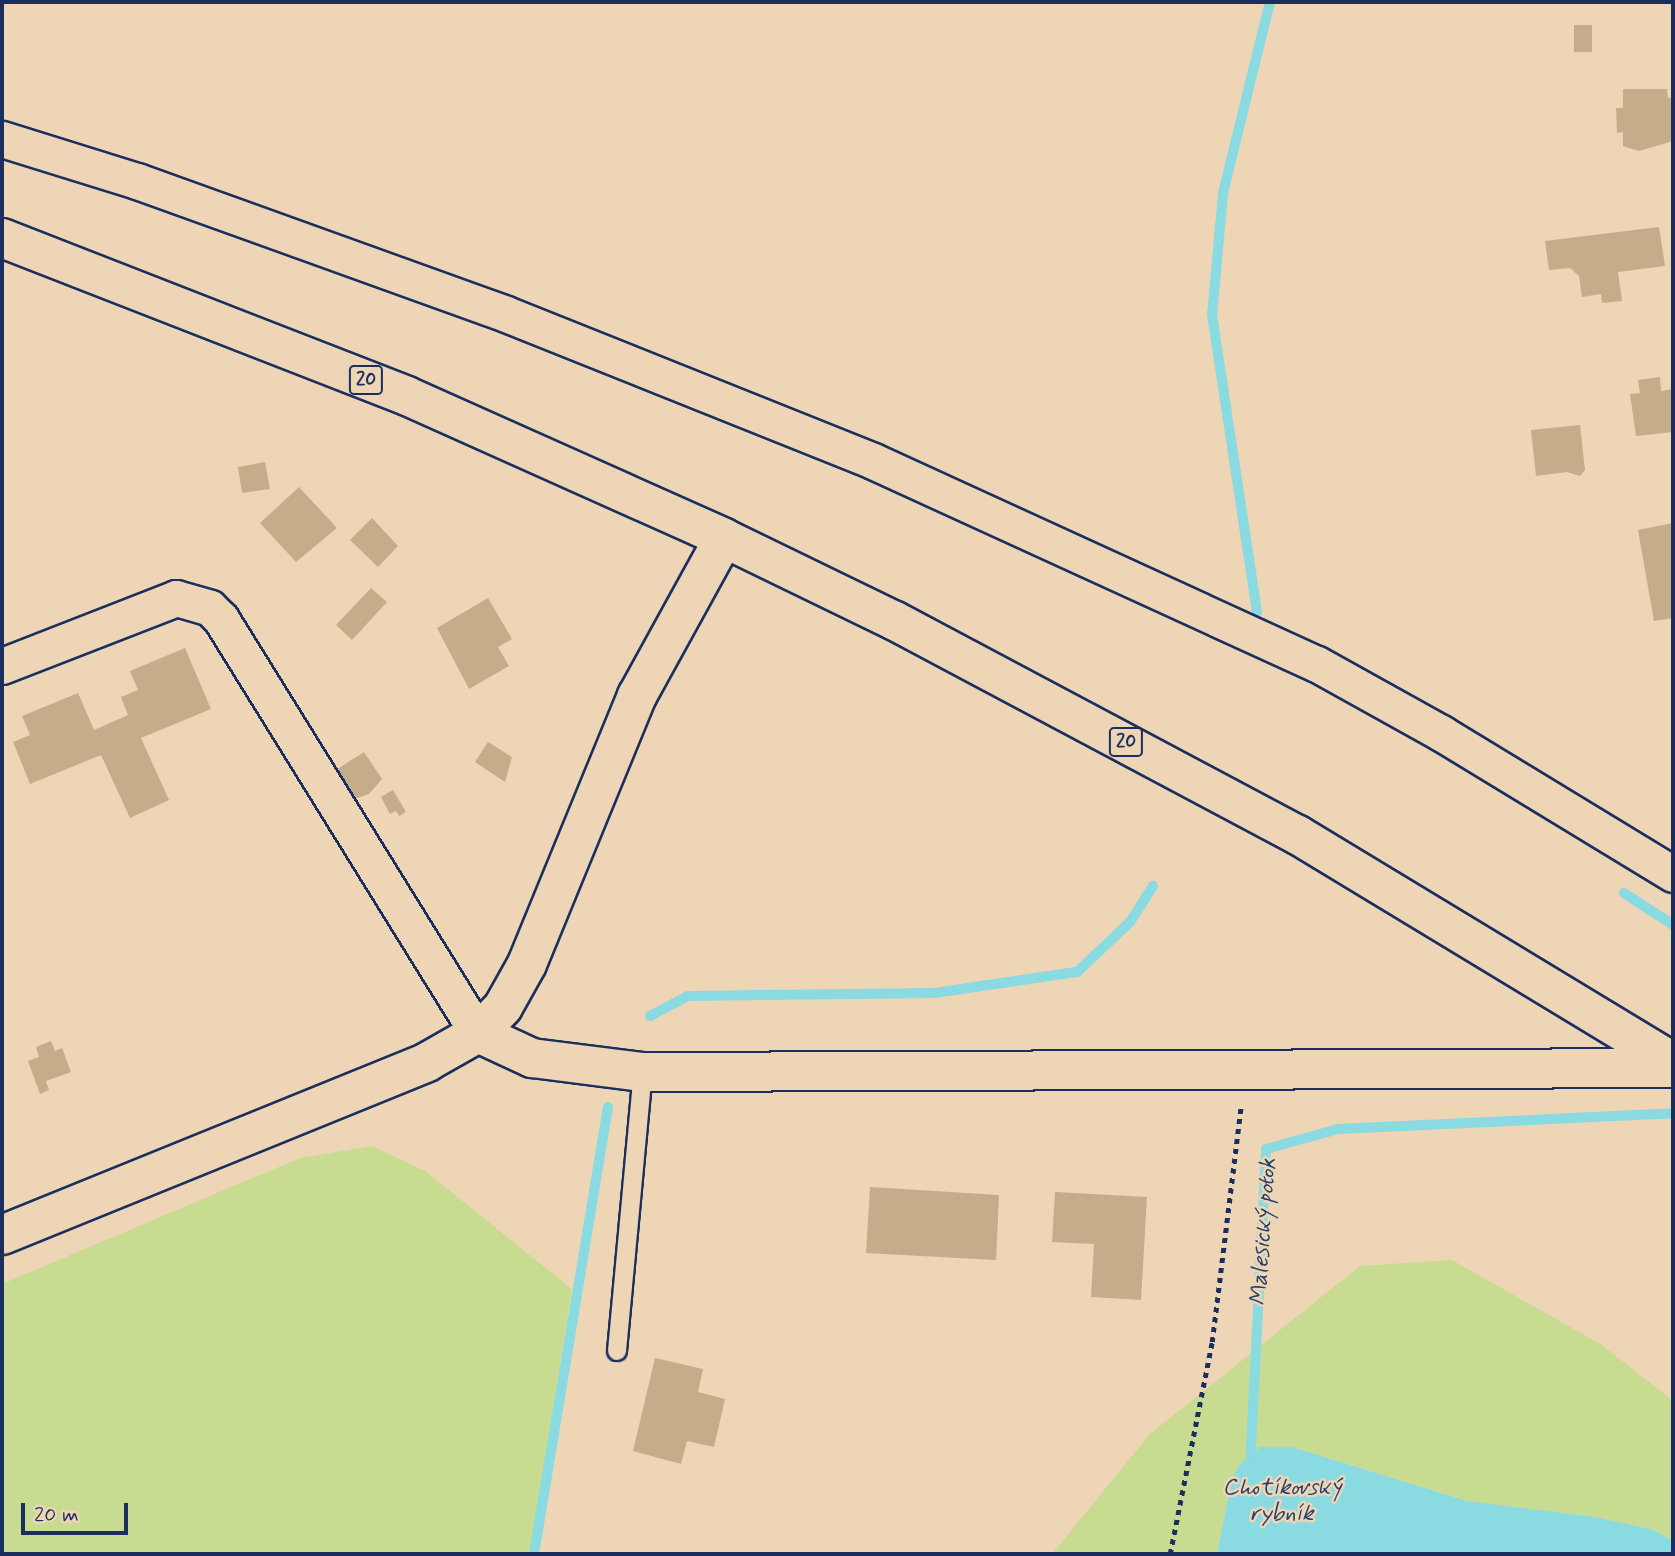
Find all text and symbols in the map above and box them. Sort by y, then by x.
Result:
road number: 20 [348,364,384,396]
road number: 20 [1108,726,1144,758]
water label: Malesický potok [1245,1157,1283,1307]
water label: Chotíkovský rybník [1223,1474,1341,1528]
scale bar [24,1490,131,1534]
text: 20 m [34,1501,79,1529]

